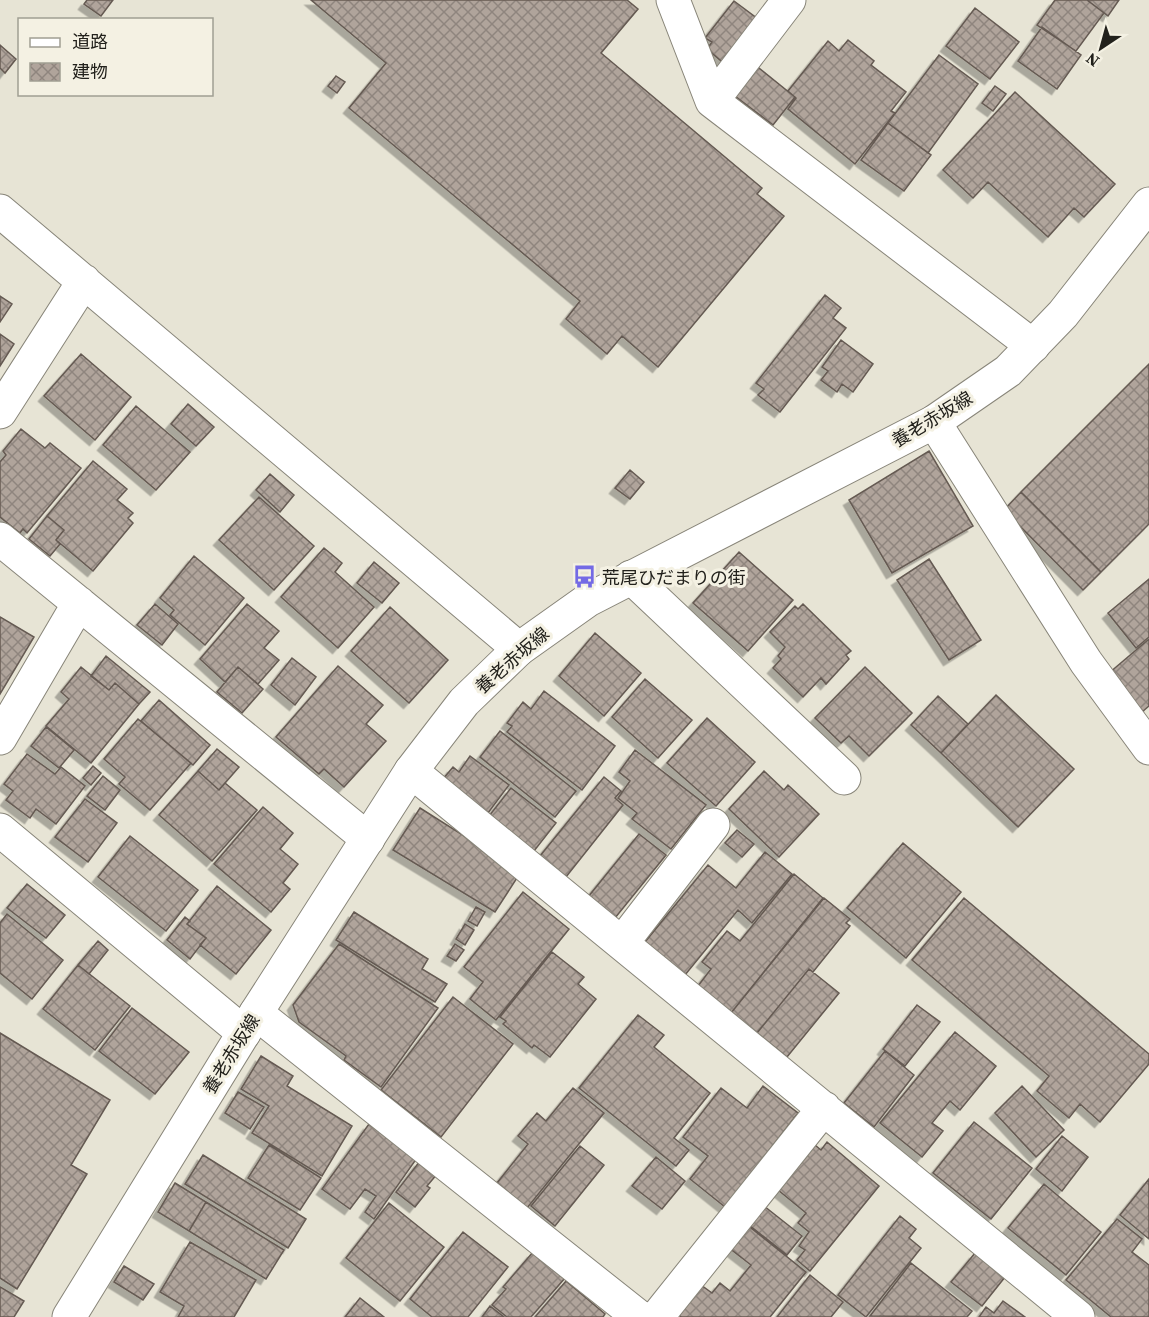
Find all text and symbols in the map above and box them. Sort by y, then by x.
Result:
legend [18,18,213,96]
north arrow [1071,18,1131,78]
text: 道路 [72,29,108,54]
text: N [1081,48,1103,72]
text: 建物 [72,59,108,84]
street label: 養老赤坂線 [887,385,977,453]
bus stop icon: 荒尾ひだまりの街 [571,564,597,590]
place label: 荒尾ひだまりの街 [602,565,746,590]
street label: 養老赤坂線 [470,621,554,699]
street label: 養老赤坂線 [197,1009,265,1099]

